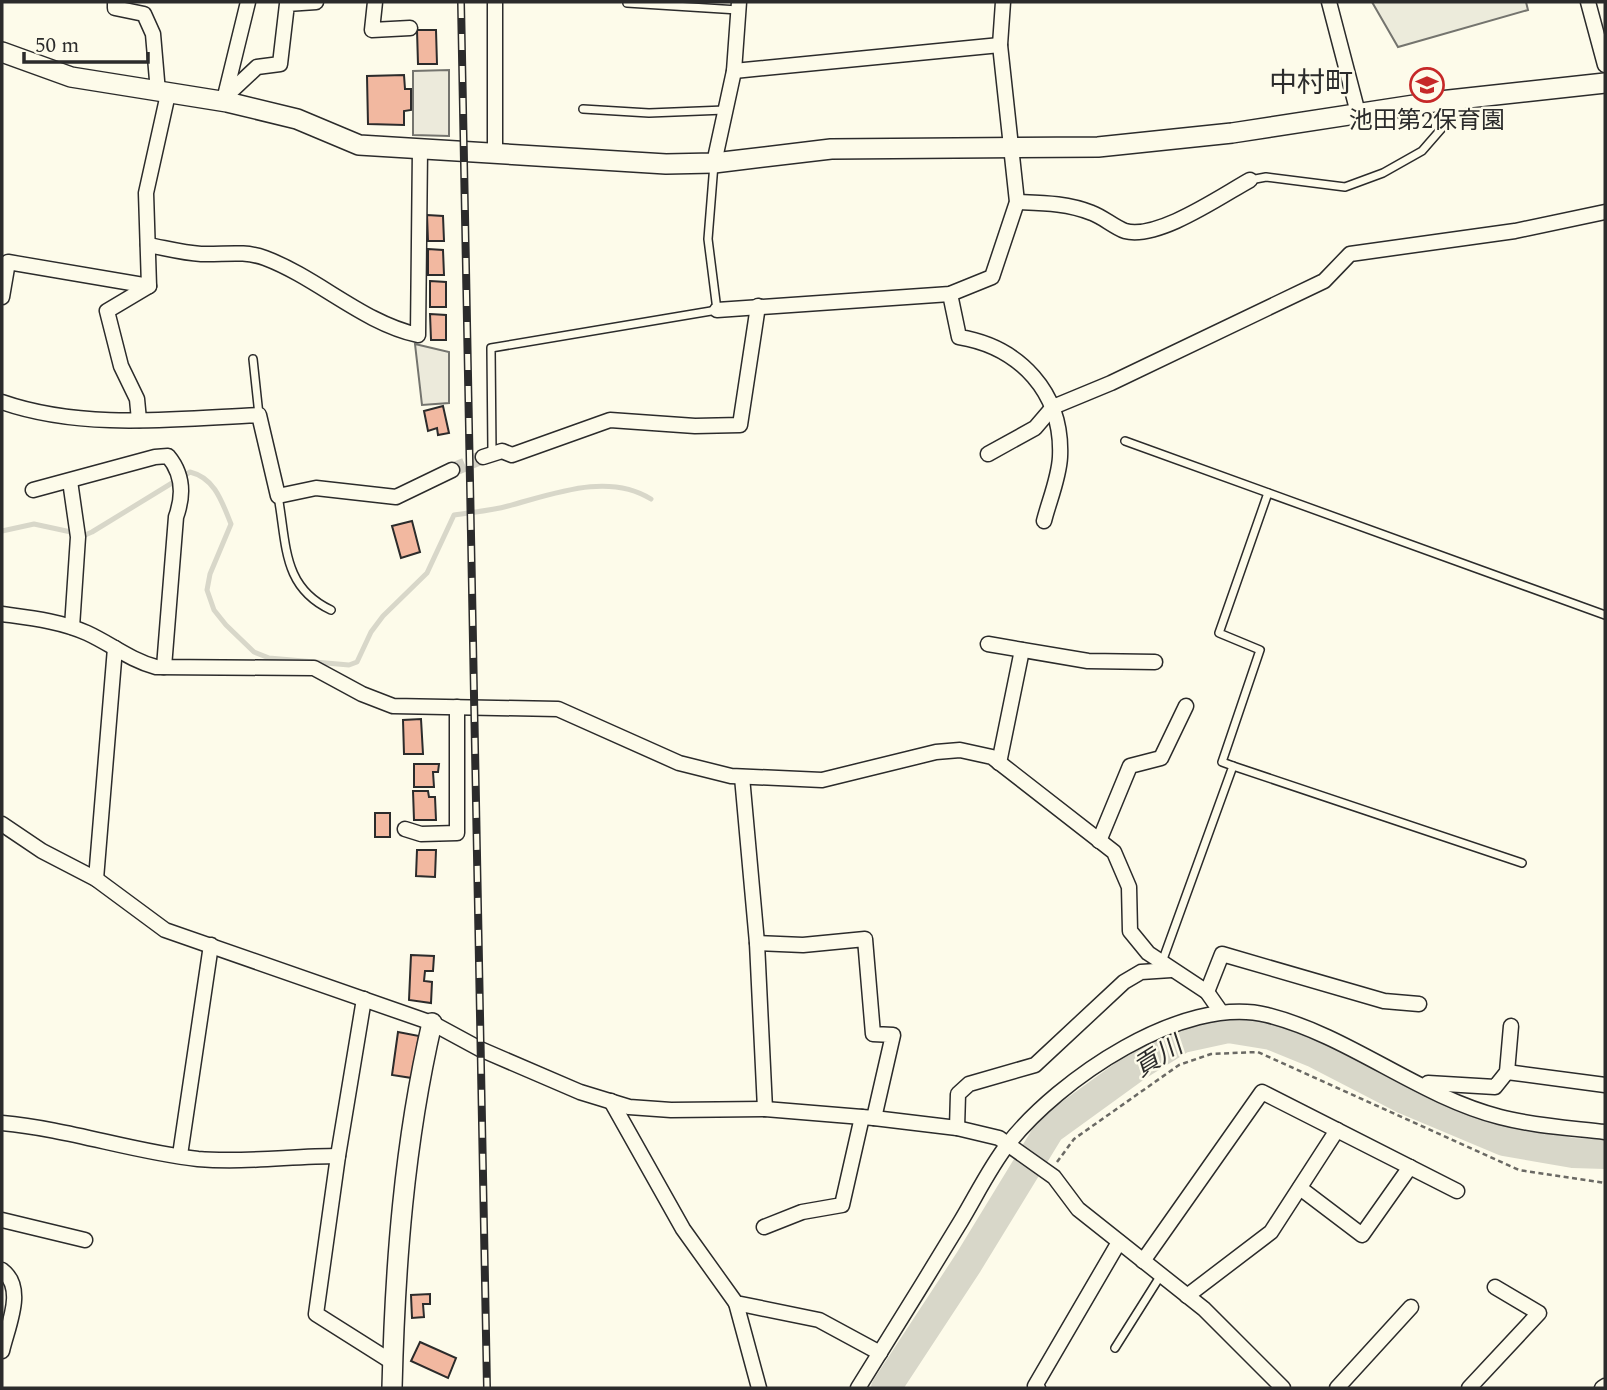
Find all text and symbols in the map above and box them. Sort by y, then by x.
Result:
scale bar [24,21,149,65]
text: 50 m [35,30,79,62]
district label: 中村町 [1269,62,1353,105]
school or university icon: 池田第2保育園 [1408,66,1446,104]
place label: 池田第2保育園 [1349,103,1505,139]
water label: 貢川 [1125,1025,1193,1088]

